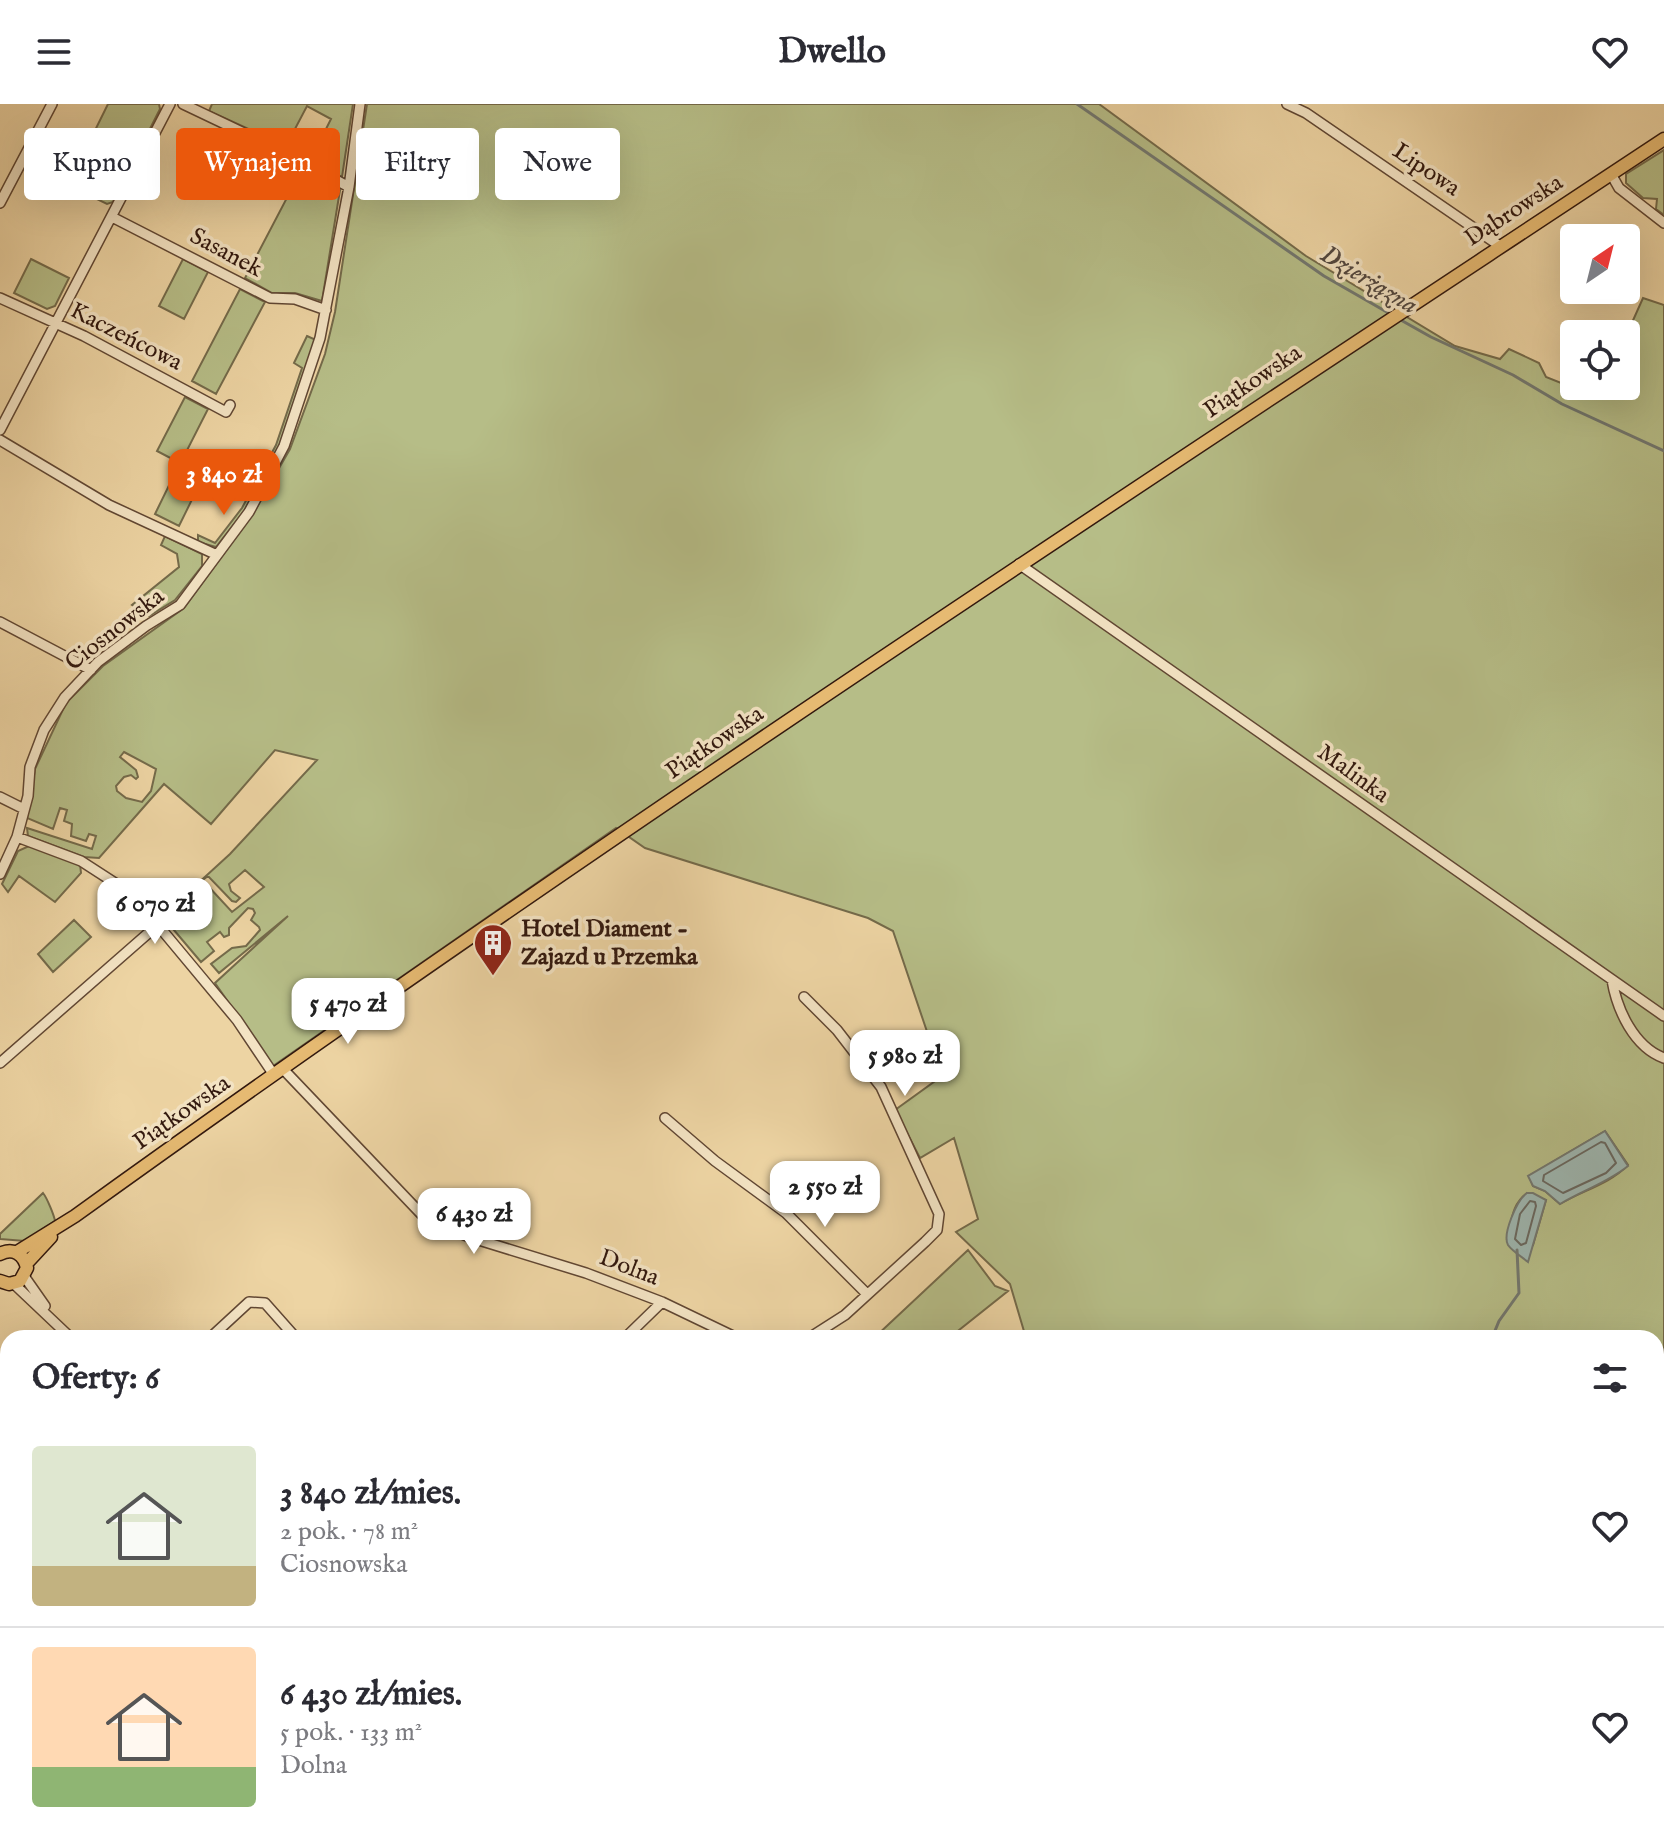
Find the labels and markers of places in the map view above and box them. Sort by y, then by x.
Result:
pin: 3 840 zł [141,449,307,517]
pin: 6 070 zł [72,878,238,946]
place label: Hotel Diament - Zajazd u Przemka [521,914,698,973]
building icon: Hotel Diament - Zajazd u Przemka [472,922,514,977]
pin: 5 470 zł [265,978,431,1046]
pin: 5 980 zł [822,1030,988,1098]
pin: 2 550 zł [742,1161,908,1229]
pin: 6 430 zł [391,1188,557,1256]

